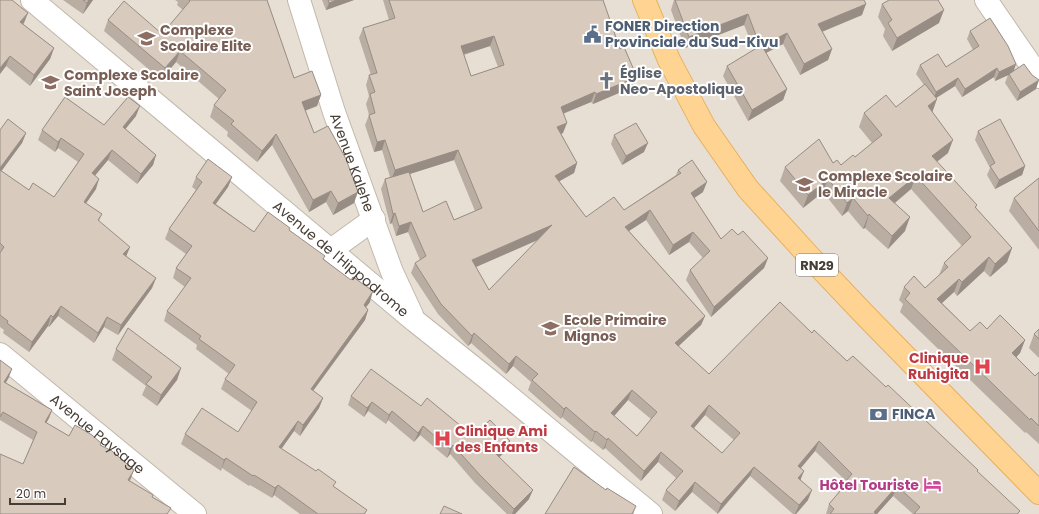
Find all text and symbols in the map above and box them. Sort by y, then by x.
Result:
place label: FONER Direction Provinciale du Sud-Kivu [605,16,778,52]
place label: Complexe Scolaire Elite [160,20,252,56]
public building icon: FONER Direction Provinciale du Sud-Kivu [582,24,602,44]
school or university icon: Complexe Scolaire Elite [137,28,157,48]
place label: Église Neo-Apostolique [620,63,744,99]
place label: Complexe Scolaire Saint Joseph [64,65,199,101]
church icon: Église Neo-Apostolique [597,71,617,91]
school or university icon: Complexe Scolaire Saint Joseph [41,73,61,93]
street label: Avenue Kalehe [325,110,380,215]
place label: Complexe Scolaire le Miracle [818,166,953,202]
school or university icon: Complexe Scolaire le Miracle [795,174,815,194]
street label: Avenue de l'Hippodrome [269,196,413,322]
road number: RN29 [796,254,838,276]
place label: Ecole Primaire Mignos [564,310,667,346]
school or university icon: Ecole Primaire Mignos [541,318,561,338]
place label: Clinique Ruhigita [908,348,969,384]
hospital icon: Clinique Ruhigita [972,356,992,376]
street label: Avenue Paysage [46,389,149,479]
bank icon: FINCA [869,404,889,424]
place label: FINCA [892,404,936,424]
place label: Clinique Ami des Enfants [455,421,547,457]
hospital icon: Clinique Ami des Enfants [432,429,452,449]
place label: Hôtel Touriste [820,475,919,495]
hotel icon: Hôtel Touriste [922,475,942,495]
scale bar [10,480,65,506]
text: 20 m [16,485,46,502]

